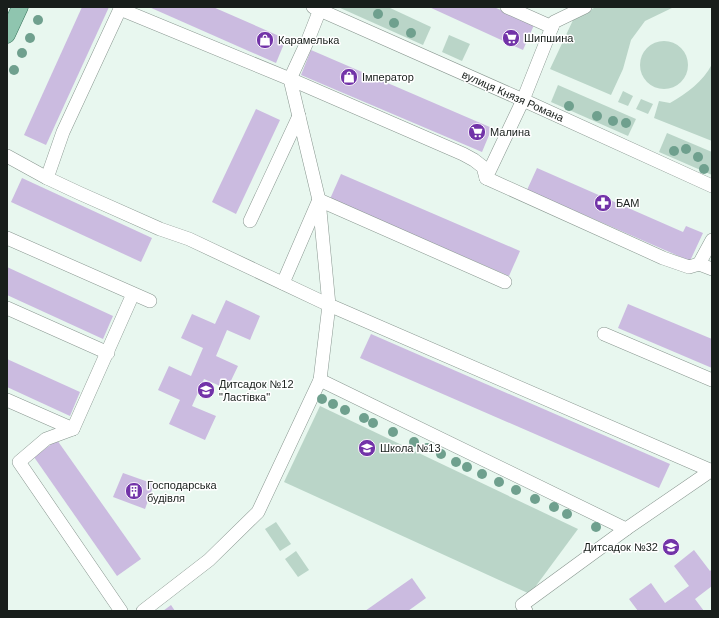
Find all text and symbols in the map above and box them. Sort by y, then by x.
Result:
supermarket icon: Шипшина [501,28,521,48]
shop icon: Карамелька [255,30,275,50]
place label: Шипшина [524,32,574,44]
place label: Карамелька [278,34,340,46]
shop icon: Імператор [339,67,359,87]
street label: вулиця Князя Романа [460,68,567,124]
place label: Імператор [362,71,414,83]
supermarket icon: Малина [467,122,487,142]
place label: Малина [490,126,531,138]
pharmacy icon: БАМ [593,193,613,213]
place label: БАМ [616,197,639,209]
place label: Дитсадок №12 "Ластівка" [219,378,294,403]
school or university icon: Дитсадок №12 "Ластівка" [196,380,216,400]
school or university icon: Школа №13 [357,438,377,458]
place label: Школа №13 [380,442,441,454]
place label: Господарська будівля [147,479,218,504]
building icon: Господарська будівля [124,481,144,501]
school or university icon: Дитсадок №32 [661,537,681,557]
place label: Дитсадок №32 [583,541,658,553]

